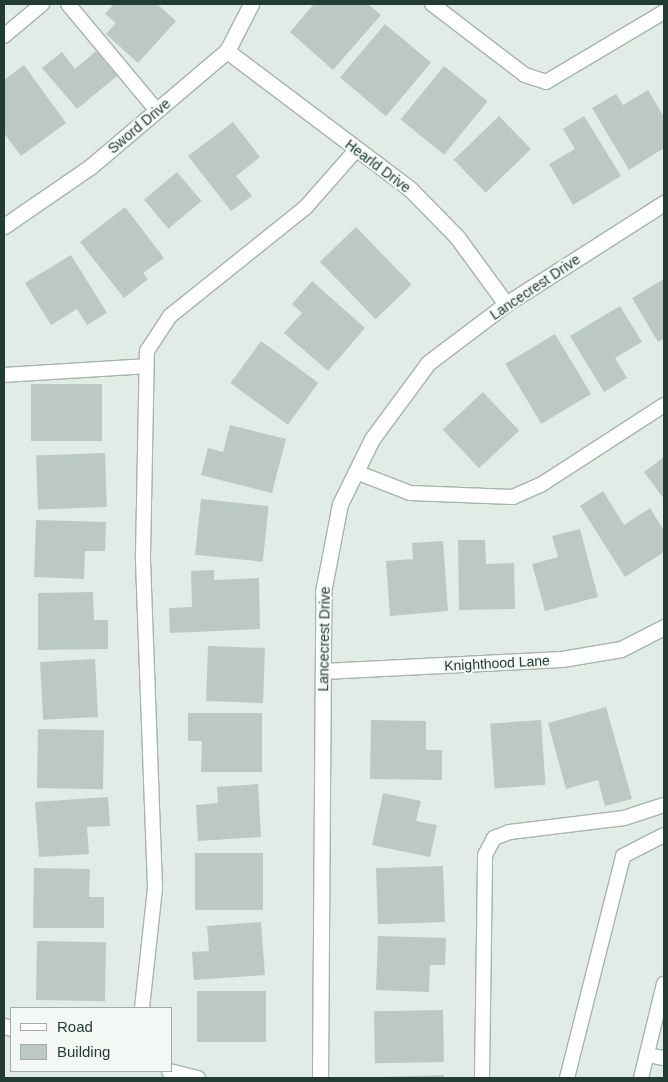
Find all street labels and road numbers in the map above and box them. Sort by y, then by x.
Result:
street label: Sword Drive [104,95,174,157]
street label: Hearld Drive [342,136,414,196]
street label: Lancecrest Drive [487,251,583,323]
street label: Lancecrest Drive [315,586,333,692]
street label: Knighthood Lane [444,652,550,674]

